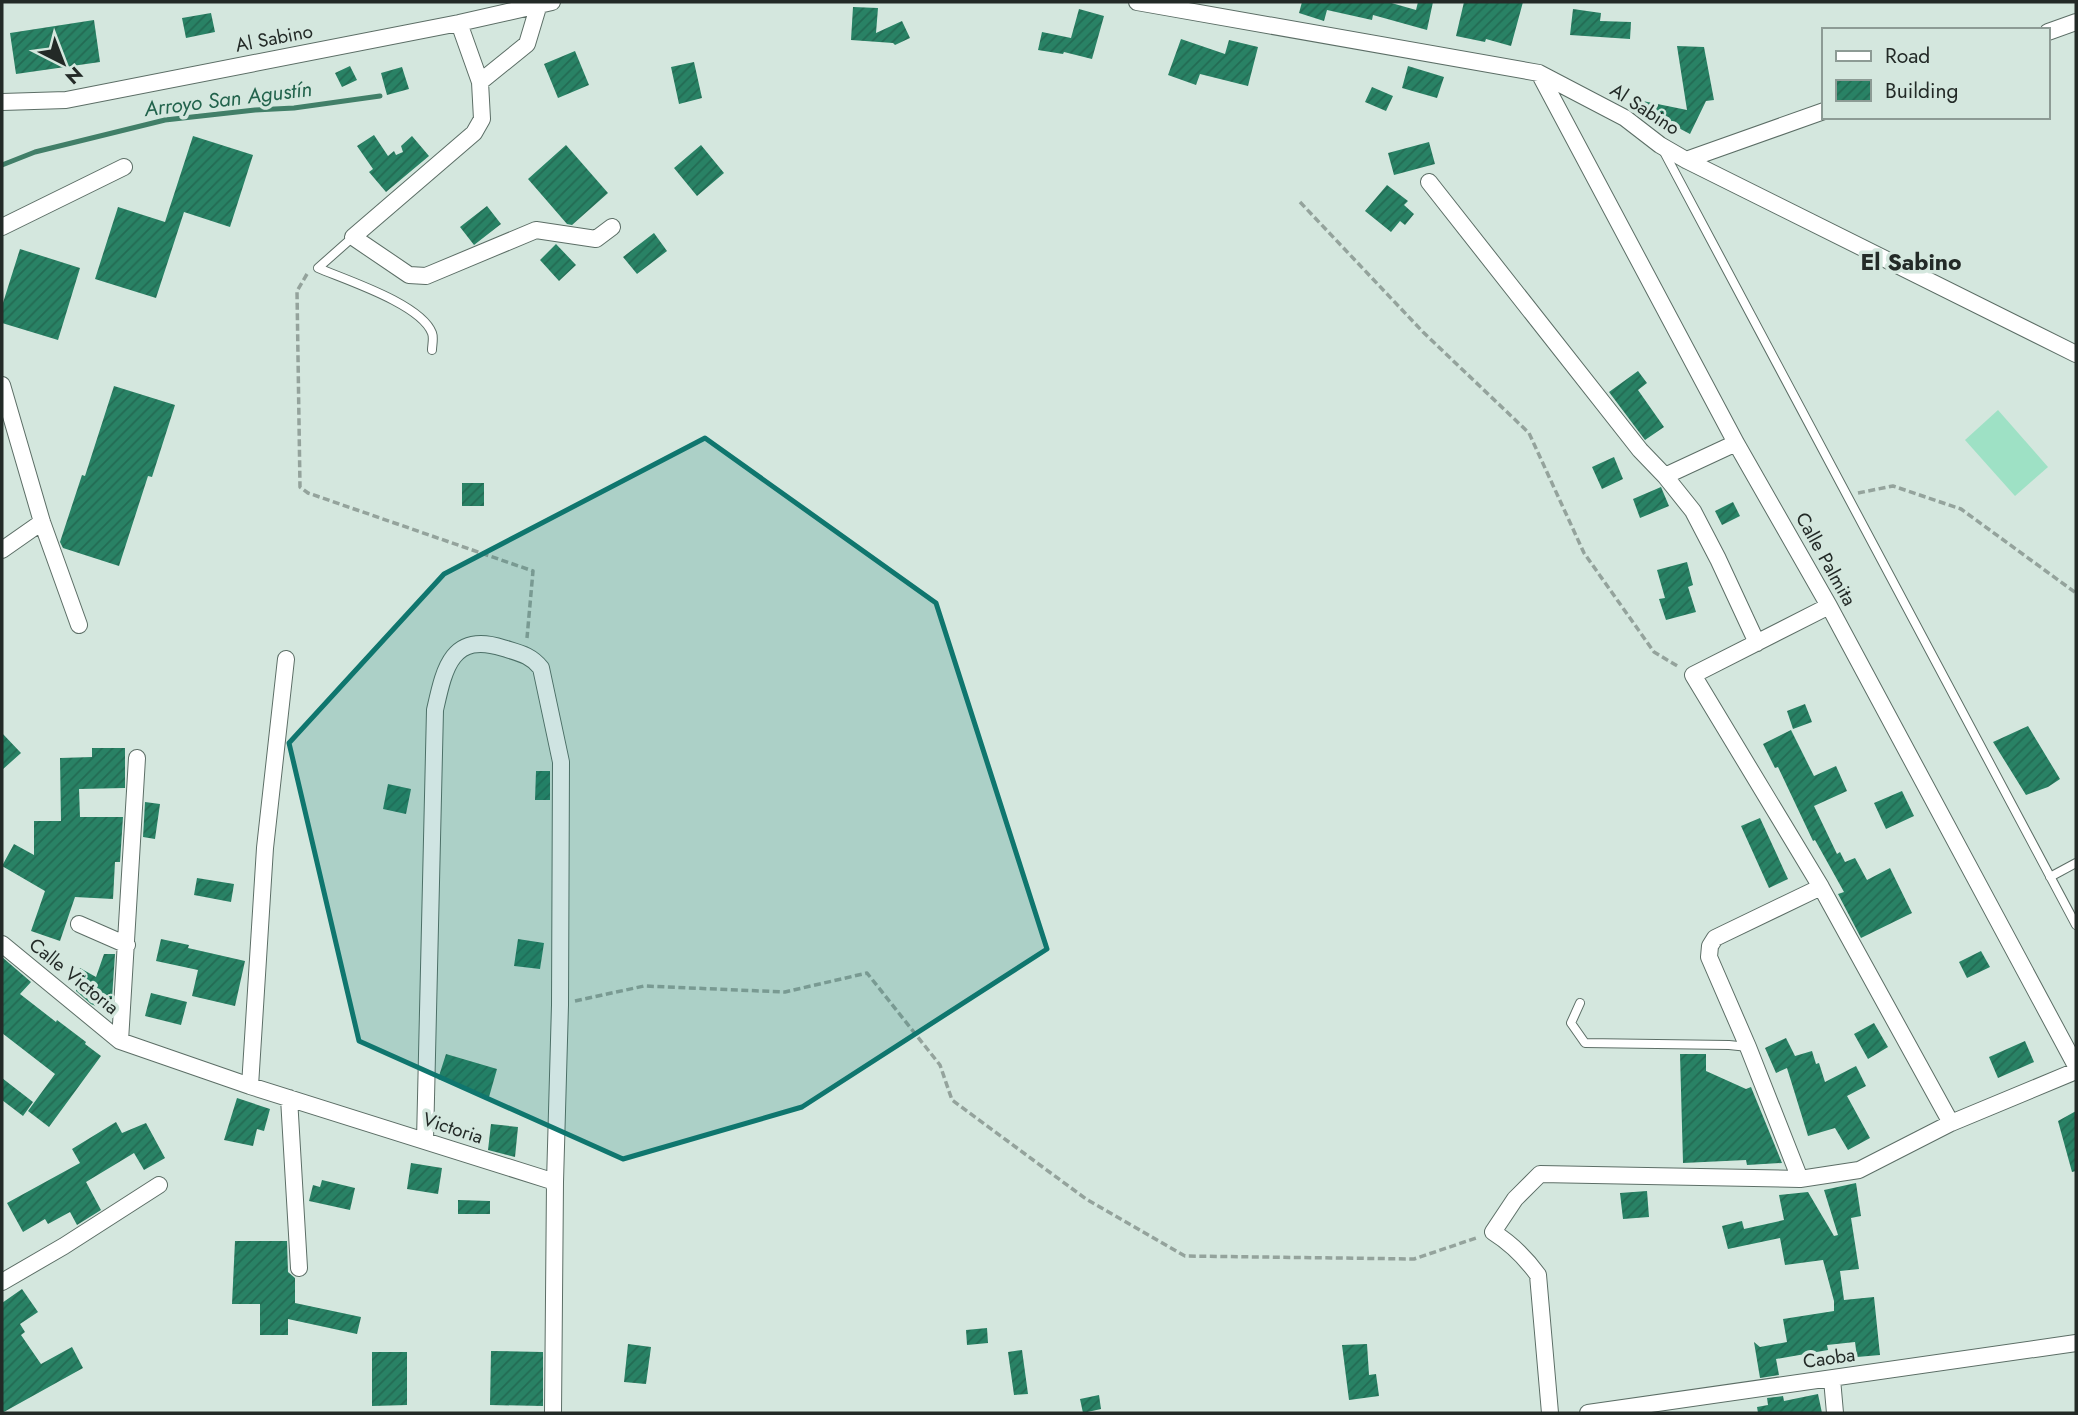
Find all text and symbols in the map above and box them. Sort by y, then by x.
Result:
street label: Al Sabino [233,17,315,59]
north arrow [28,28,98,98]
legend [1822,28,2050,119]
text: Road [1885,41,1930,71]
text: N [59,60,89,90]
water label: Arroyo San Agustín [141,74,314,124]
street label: Al Sabino [1605,76,1685,142]
text: Building [1885,76,1958,106]
district label: El Sabino [1860,245,1962,279]
street label: Calle Palmita [1789,507,1863,611]
street label: Calle Victoria [23,931,125,1021]
street label: Victoria [419,1106,487,1150]
street label: Caoba [1801,1341,1857,1375]

